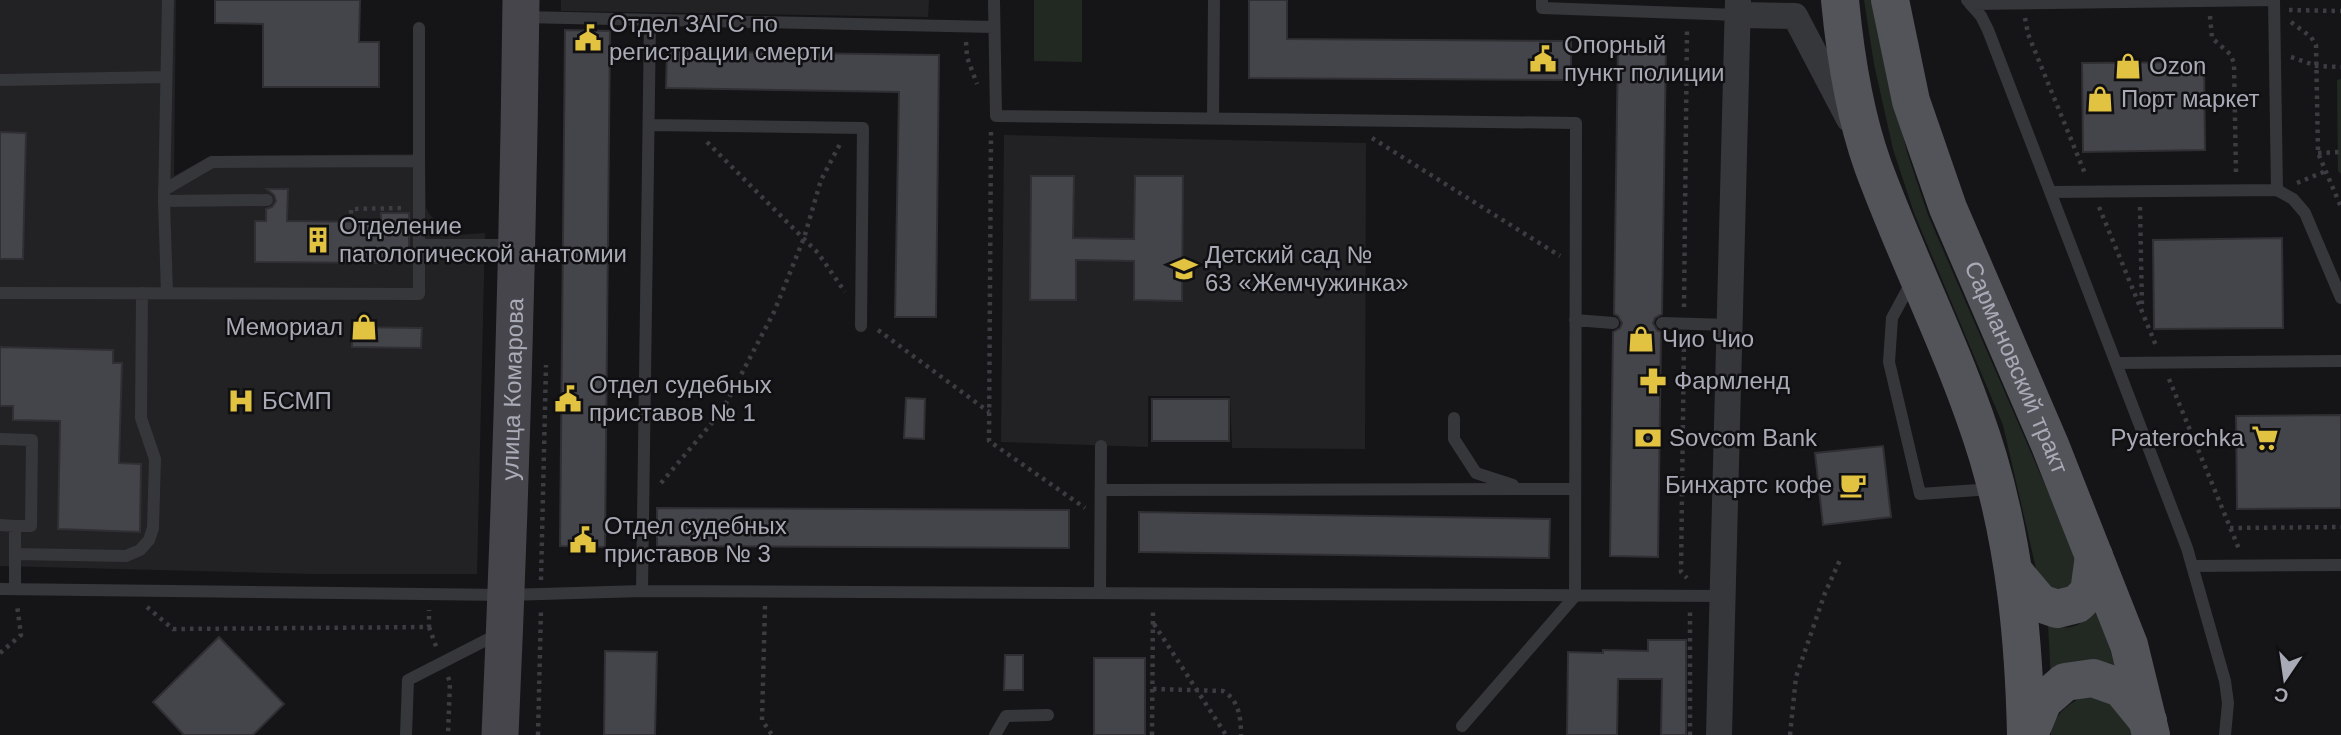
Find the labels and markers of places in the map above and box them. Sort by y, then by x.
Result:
place label: Отдел ЗАГС по регистрации смерти [609,10,834,65]
public building icon: Отдел ЗАГС по регистрации смерти [573,23,603,53]
place label: Опорный пункт полиции [1564,31,1724,86]
public building icon: Опорный пункт полиции [1528,44,1558,74]
shop icon: Ozon [2113,51,2143,81]
place label: Ozon [2149,52,2206,79]
shop icon: Порт маркет [2085,84,2115,114]
place label: Порт маркет [2121,85,2260,112]
place label: Отделение патологической анатомии [339,212,627,267]
building icon: Отделение патологической анатомии [303,225,333,255]
place label: Детский сад № 63 «Жемчужинка» [1205,241,1409,296]
school or university icon: Детский сад № 63 «Жемчужинка» [1169,254,1199,284]
shop icon: Мемориал [349,312,379,342]
place label: Мемориал [225,313,343,340]
shop icon: Чио Чио [1626,324,1656,354]
place label: Чио Чио [1662,325,1754,352]
pharmacy icon: Фармленд [1638,366,1668,396]
place label: Фармленд [1674,367,1790,394]
place label: Отдел судебных приставов № 1 [589,371,772,426]
public building icon: Отдел судебных приставов № 1 [553,384,583,414]
hospital icon: БСМП [226,386,256,416]
place label: БСМП [262,387,332,414]
bank icon: Sovcom Bank [1633,423,1663,453]
supermarket icon: Pyaterochka [2250,423,2280,453]
place label: Sovcom Bank [1669,424,1818,451]
place label: Pyaterochka [2111,424,2245,451]
cafe icon: Бинхартс кофе [1838,470,1868,500]
place label: Бинхартс кофе [1665,471,1832,498]
place label: Отдел судебных приставов № 3 [604,512,787,567]
public building icon: Отдел судебных приставов № 3 [568,525,598,555]

